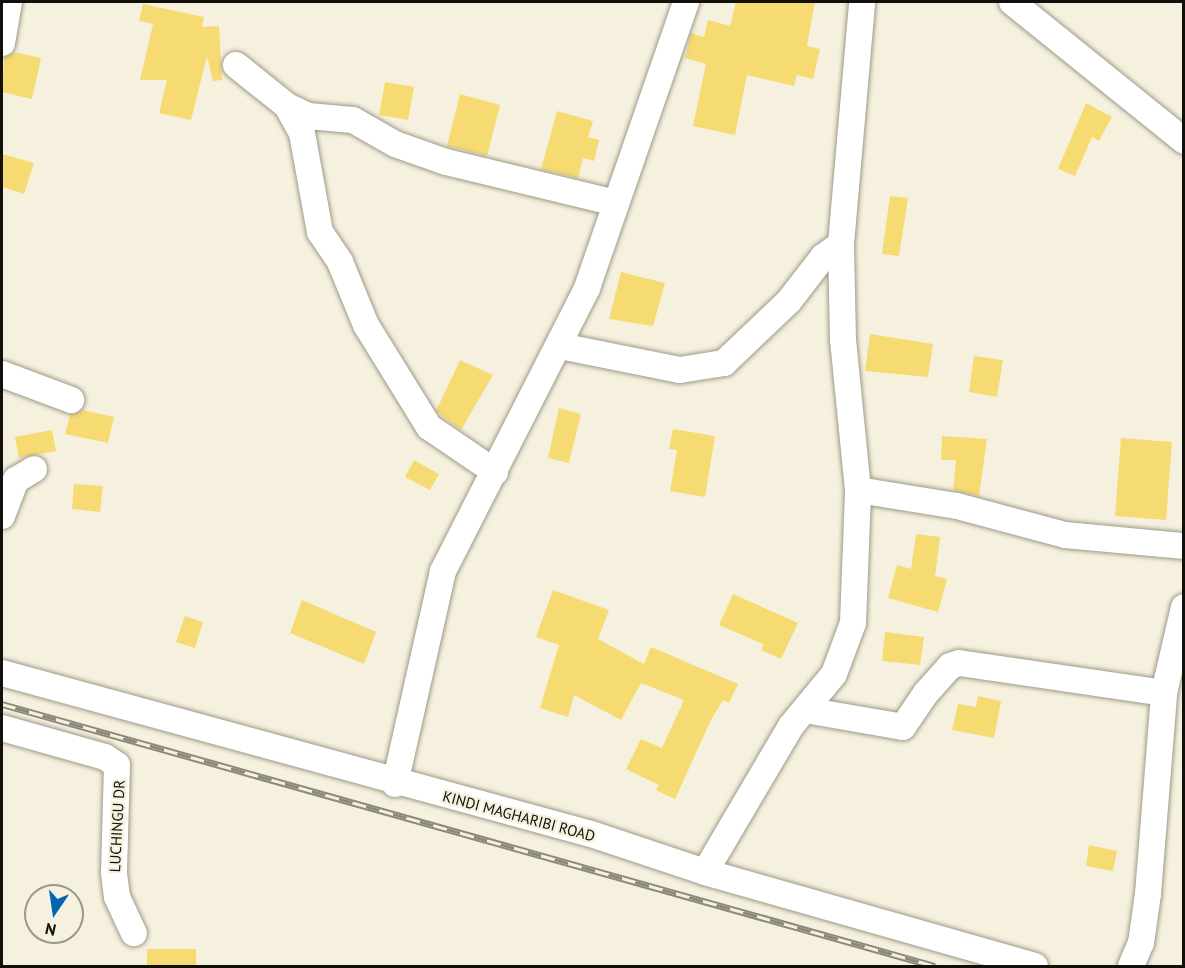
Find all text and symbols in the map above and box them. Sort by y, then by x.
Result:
street label: LUCHINGU DR [106,779,128,873]
street label: KINDI MAGHARIBI ROAD [441,787,597,845]
north arrow [24,884,84,944]
text: N [43,919,58,941]

